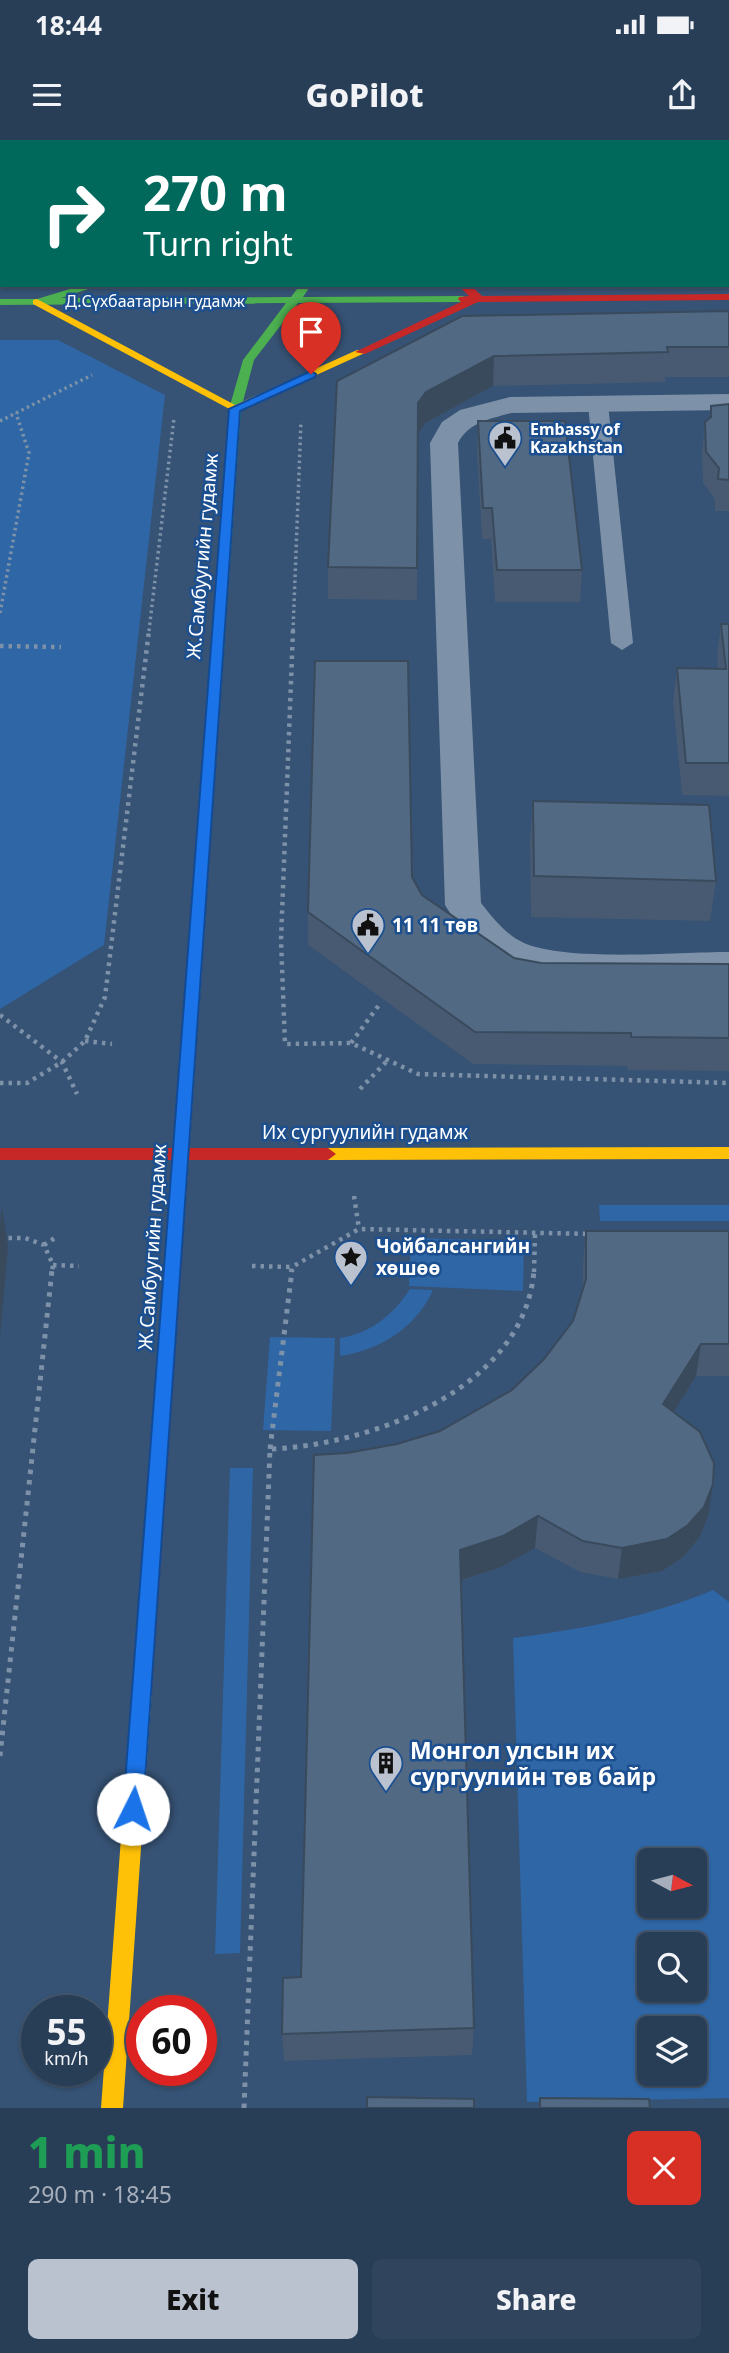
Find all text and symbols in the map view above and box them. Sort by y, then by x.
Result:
text: 18:44 [35,7,102,43]
text: GoPilot [306,73,423,116]
icon: menu [28,76,66,114]
icon: share [663,76,701,114]
text: 270 m [143,159,288,225]
icon: right [28,168,119,259]
text: Turn right [143,222,293,265]
street label: Д.Сүхбаатарын гудамж [65,290,246,312]
pin [281,302,341,374]
icon: arrive [292,313,330,351]
place label: Embassy of Kazakhstan [530,418,623,458]
public building icon: Embassy of Kazakhstan [486,419,524,468]
street label: Ж.Самбуугийн гудамж [180,451,224,660]
public building icon: 11 11 төв [349,906,387,955]
place label: 11 11 төв [392,912,478,938]
street label: Их сургуулийн гудамж [262,1119,468,1145]
street label: Ж.Самбуугийн гудамж [132,1143,172,1351]
place label: Чойбалсангийн хөшөө [376,1233,530,1281]
place icon: Чойбалсангийн хөшөө [332,1238,370,1287]
place label: Монгол улсын их сургуулийн төв байр [410,1734,656,1792]
building icon: Монгол улсын их сургуулийн төв байр [367,1744,405,1793]
position arrow [96,1772,170,1846]
north arrow [637,1848,707,1918]
map controls [637,1848,707,2086]
button: search [637,1932,707,2002]
speed limit sign: 60 [126,1995,217,2086]
text: 55 [46,2008,87,2055]
button: layers [637,2016,707,2086]
text: km/h [44,2046,89,2070]
text: 1 min [28,2123,145,2180]
button: close [627,2131,701,2205]
text: 290 m · 18:45 [28,2178,172,2210]
button: Exit [28,2259,358,2339]
button: Share [372,2259,701,2339]

